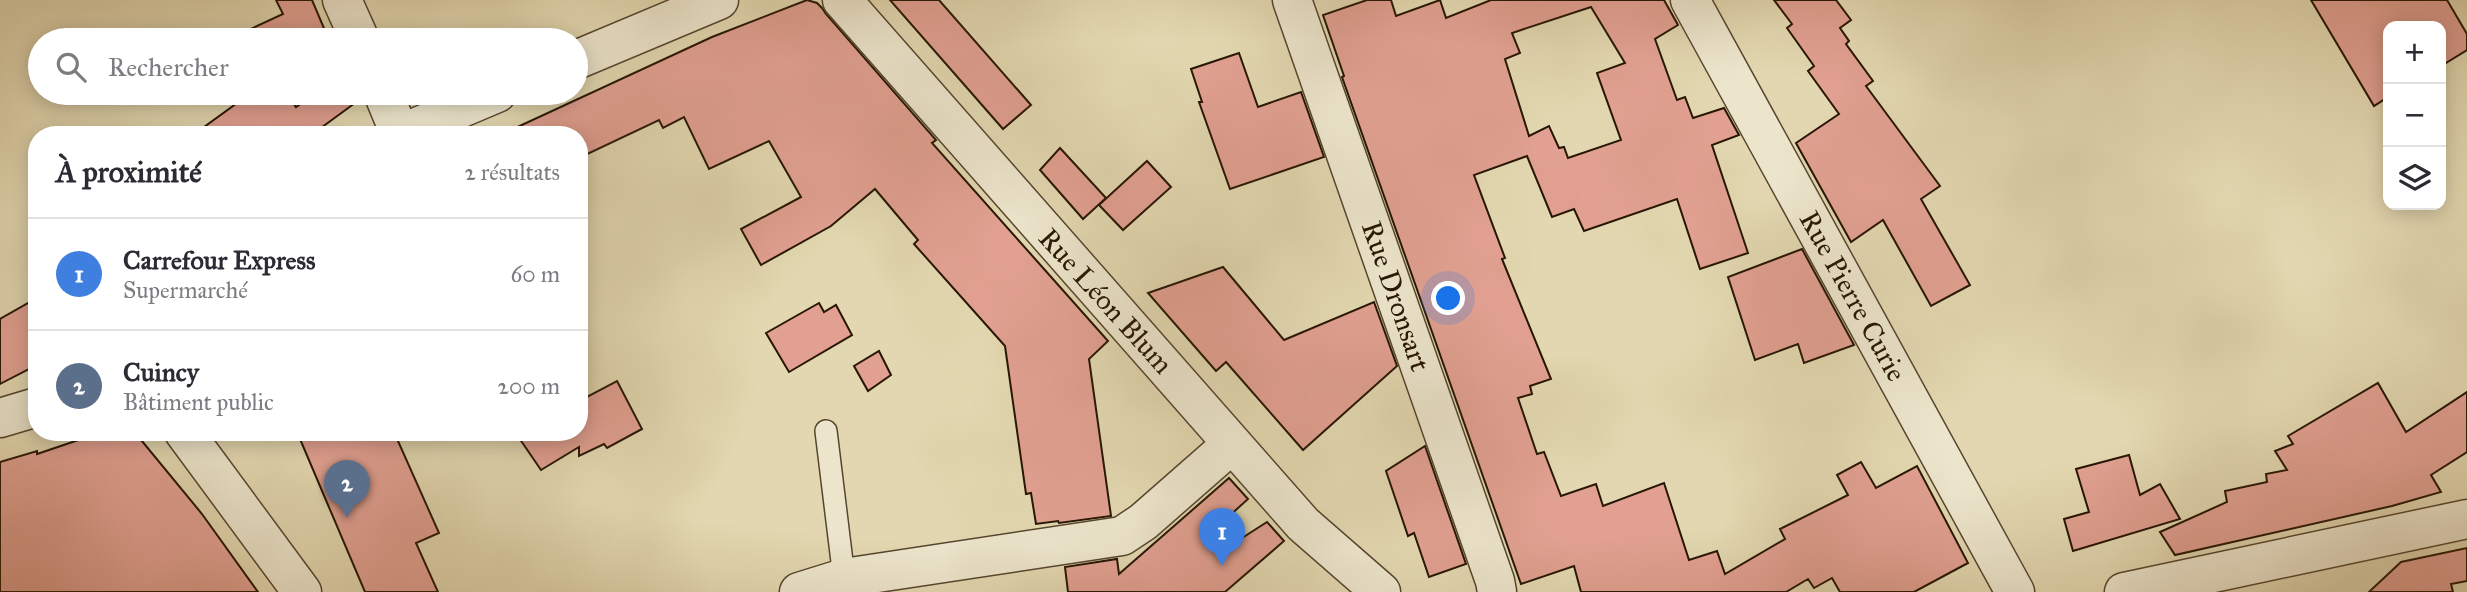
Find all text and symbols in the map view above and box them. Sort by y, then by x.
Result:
map controls [2383,21,2446,210]
button: + [2383,21,2446,84]
search box [28,28,588,105]
icon: search [52,48,90,86]
text: Rechercher [108,51,229,83]
button: − [2383,84,2446,147]
button: layers [2383,147,2446,210]
text: À proximité [56,154,202,190]
text: 2 résultats [464,158,560,186]
street label: Rue Pierre Curie [1792,205,1914,387]
street label: Rue Dronsart [1354,216,1438,376]
street label: Rue Léon Blum [1031,221,1181,381]
text: Carrefour Express [123,244,315,276]
text: 1 [74,260,84,288]
text: 60 m [511,260,560,288]
text: Supermarché [123,276,248,304]
your location [1431,281,1465,315]
text: Cuincy [123,356,199,388]
text: 2 [73,372,85,400]
text: 200 m [498,372,560,400]
text: Bâtiment public [123,388,274,416]
pin: 2 [324,460,370,518]
pin: 1 [1199,508,1245,566]

